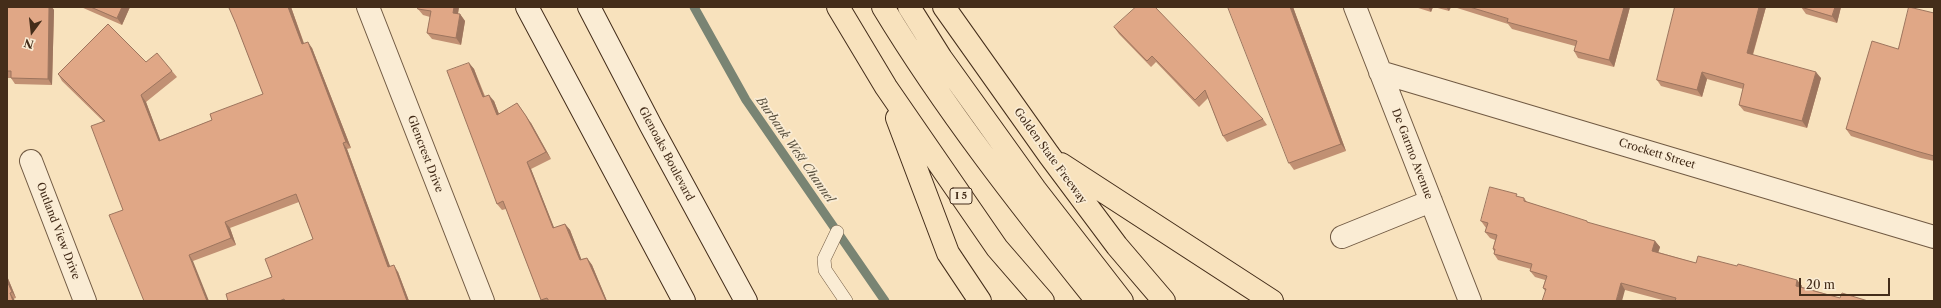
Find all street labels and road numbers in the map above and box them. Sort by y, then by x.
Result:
street label: Glenoaks Boulevard [636,105,696,203]
street label: Golden State Freeway [1011,106,1089,206]
street label: De Garmo Avenue [1389,107,1435,201]
street label: Glencrest Drive [404,113,446,195]
street label: Crockett Street [1617,136,1697,172]
street label: Outland View Drive [33,180,83,282]
road number: I 5 [950,188,972,204]

